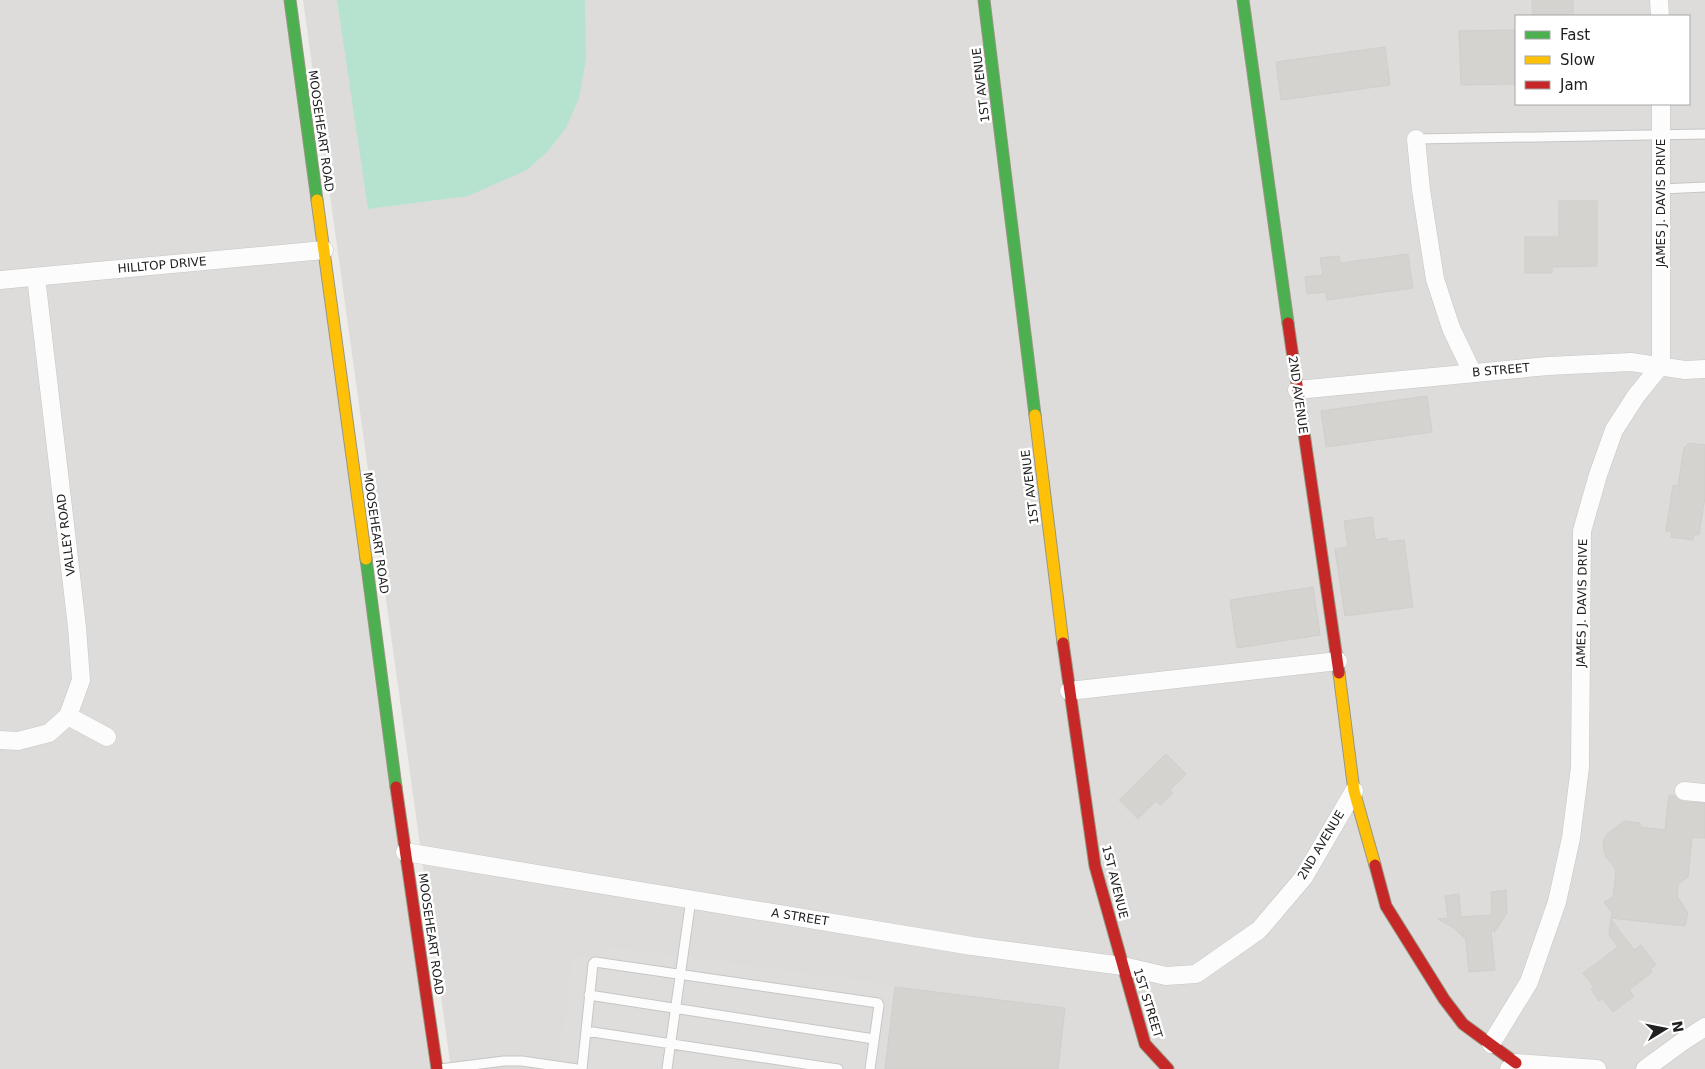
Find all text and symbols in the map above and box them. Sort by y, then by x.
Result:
legend [1515,15,1690,105]
text: Fast [1560,26,1590,44]
street label: 1ST AVENUE [969,47,993,123]
text: Slow [1560,51,1595,69]
street label: MOOSEHEART ROAD [306,69,336,193]
text: Jam [1559,76,1588,94]
street label: JAMES J. DAVIS DRIVE [1654,139,1668,268]
street label: HILLTOP DRIVE [117,254,207,276]
street label: 2ND AVENUE [1286,355,1310,435]
street label: B STREET [1472,360,1531,379]
street label: 1ST AVENUE [1018,449,1042,525]
street label: MOOSEHEART ROAD [361,471,391,595]
street label: VALLEY ROAD [54,493,78,577]
street label: JAMES J. DAVIS DRIVE [1574,539,1590,668]
street label: 2ND AVENUE [1295,808,1347,882]
street label: 1ST AVENUE [1099,844,1131,920]
street label: MOOSEHEART ROAD [416,872,446,996]
street label: A STREET [770,906,830,929]
street label: 1ST STREET [1131,966,1165,1040]
north arrow [1640,1004,1690,1054]
text: N [1669,1020,1687,1034]

